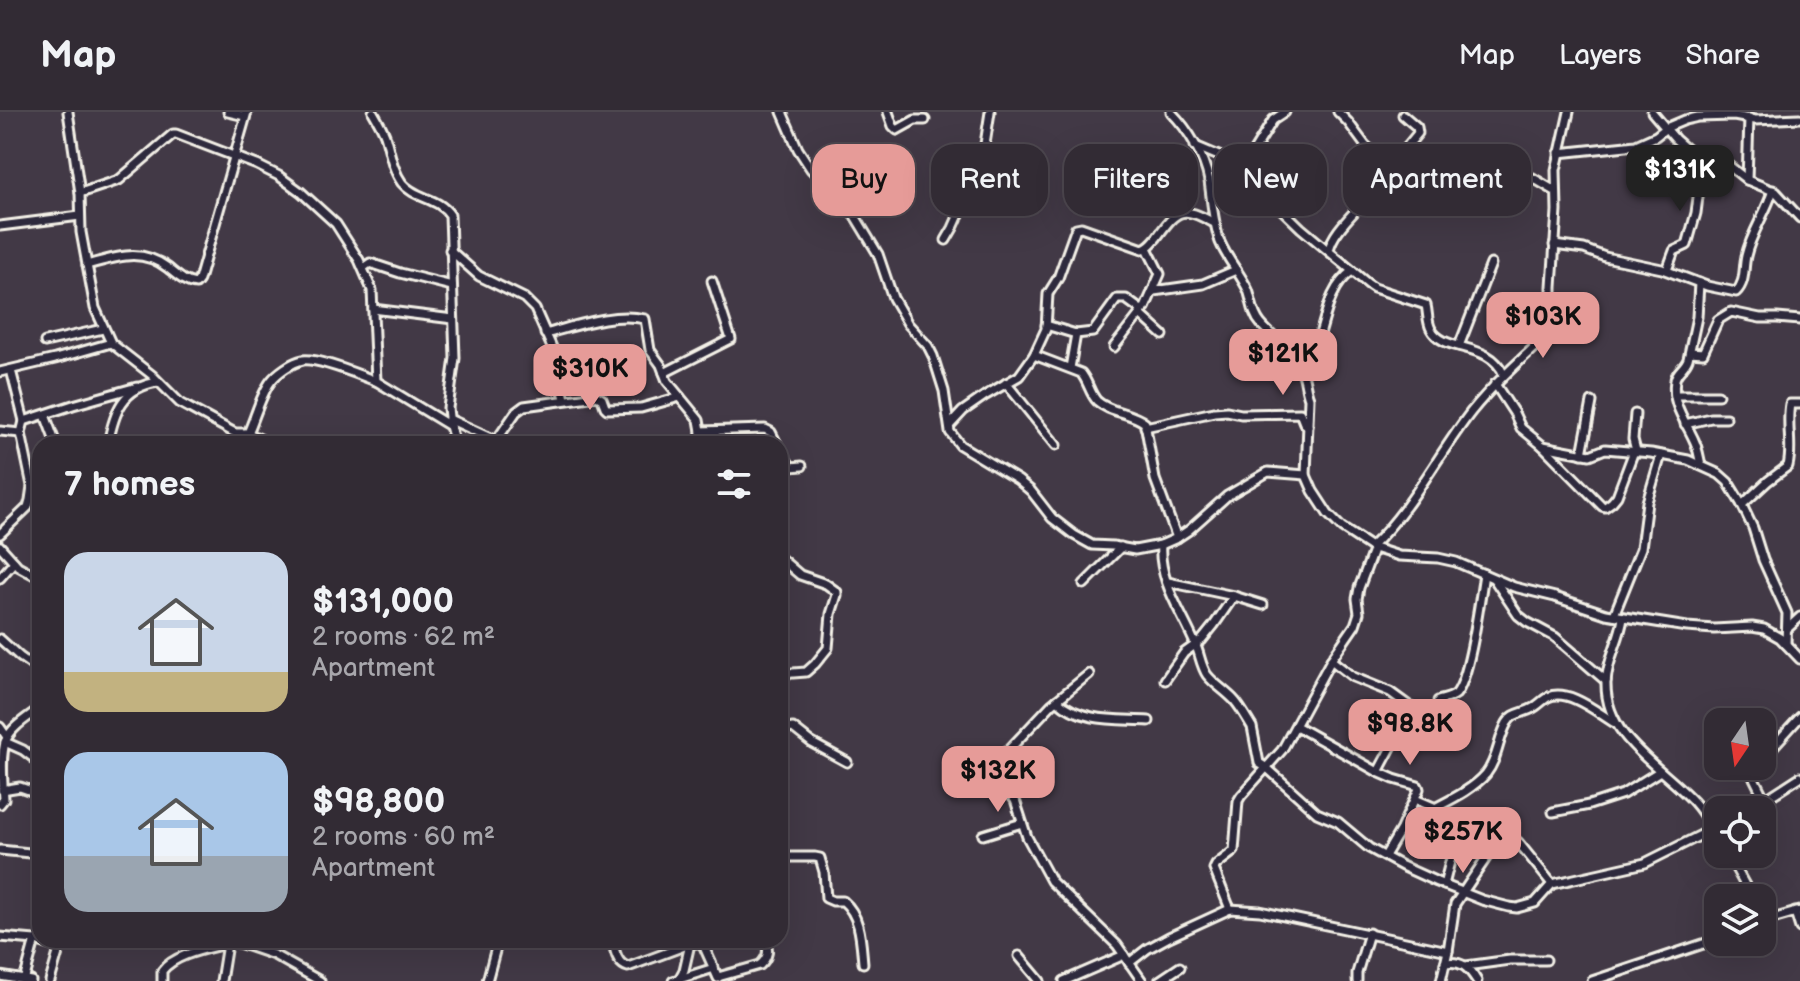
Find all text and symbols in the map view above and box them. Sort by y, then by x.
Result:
text: Map [40,33,116,78]
text: Map [1459,39,1515,72]
text: Layers [1559,39,1642,72]
text: Share [1686,39,1760,72]
chip: Buy [812,144,915,216]
chip: Rent [931,144,1048,216]
chip: Filters [1064,144,1198,216]
chip: New [1214,144,1327,216]
chip: Apartment [1343,144,1531,216]
pin: $131K [1624,145,1736,213]
text: $131K [1644,155,1716,186]
pin: $103K [1487,292,1599,360]
text: $103K [1504,302,1582,333]
pin: $121K [1227,329,1339,397]
text: $121K [1247,339,1319,370]
pin: $310K [534,344,646,412]
text: $310K [551,354,629,385]
icon: filters [712,462,756,506]
text: 7 homes [64,464,195,505]
text: $131,000 [312,581,454,622]
icon: home [128,584,224,680]
text: 2 rooms · 62 m² [312,622,495,653]
text: Apartment [312,653,435,684]
pin: $98.8K [1345,699,1475,767]
north arrow [1704,708,1776,780]
map controls [1704,708,1776,956]
text: $98.8K [1366,709,1454,740]
pin: $132K [942,746,1054,814]
text: $132K [960,756,1036,787]
text: $98,800 [312,781,445,822]
icon: home [128,784,224,880]
button: locate [1704,796,1776,868]
pin: $257K [1407,807,1519,875]
text: $257K [1423,817,1503,848]
text: 2 rooms · 60 m² [312,822,495,853]
text: Apartment [312,853,435,884]
button: layers [1704,884,1776,956]

